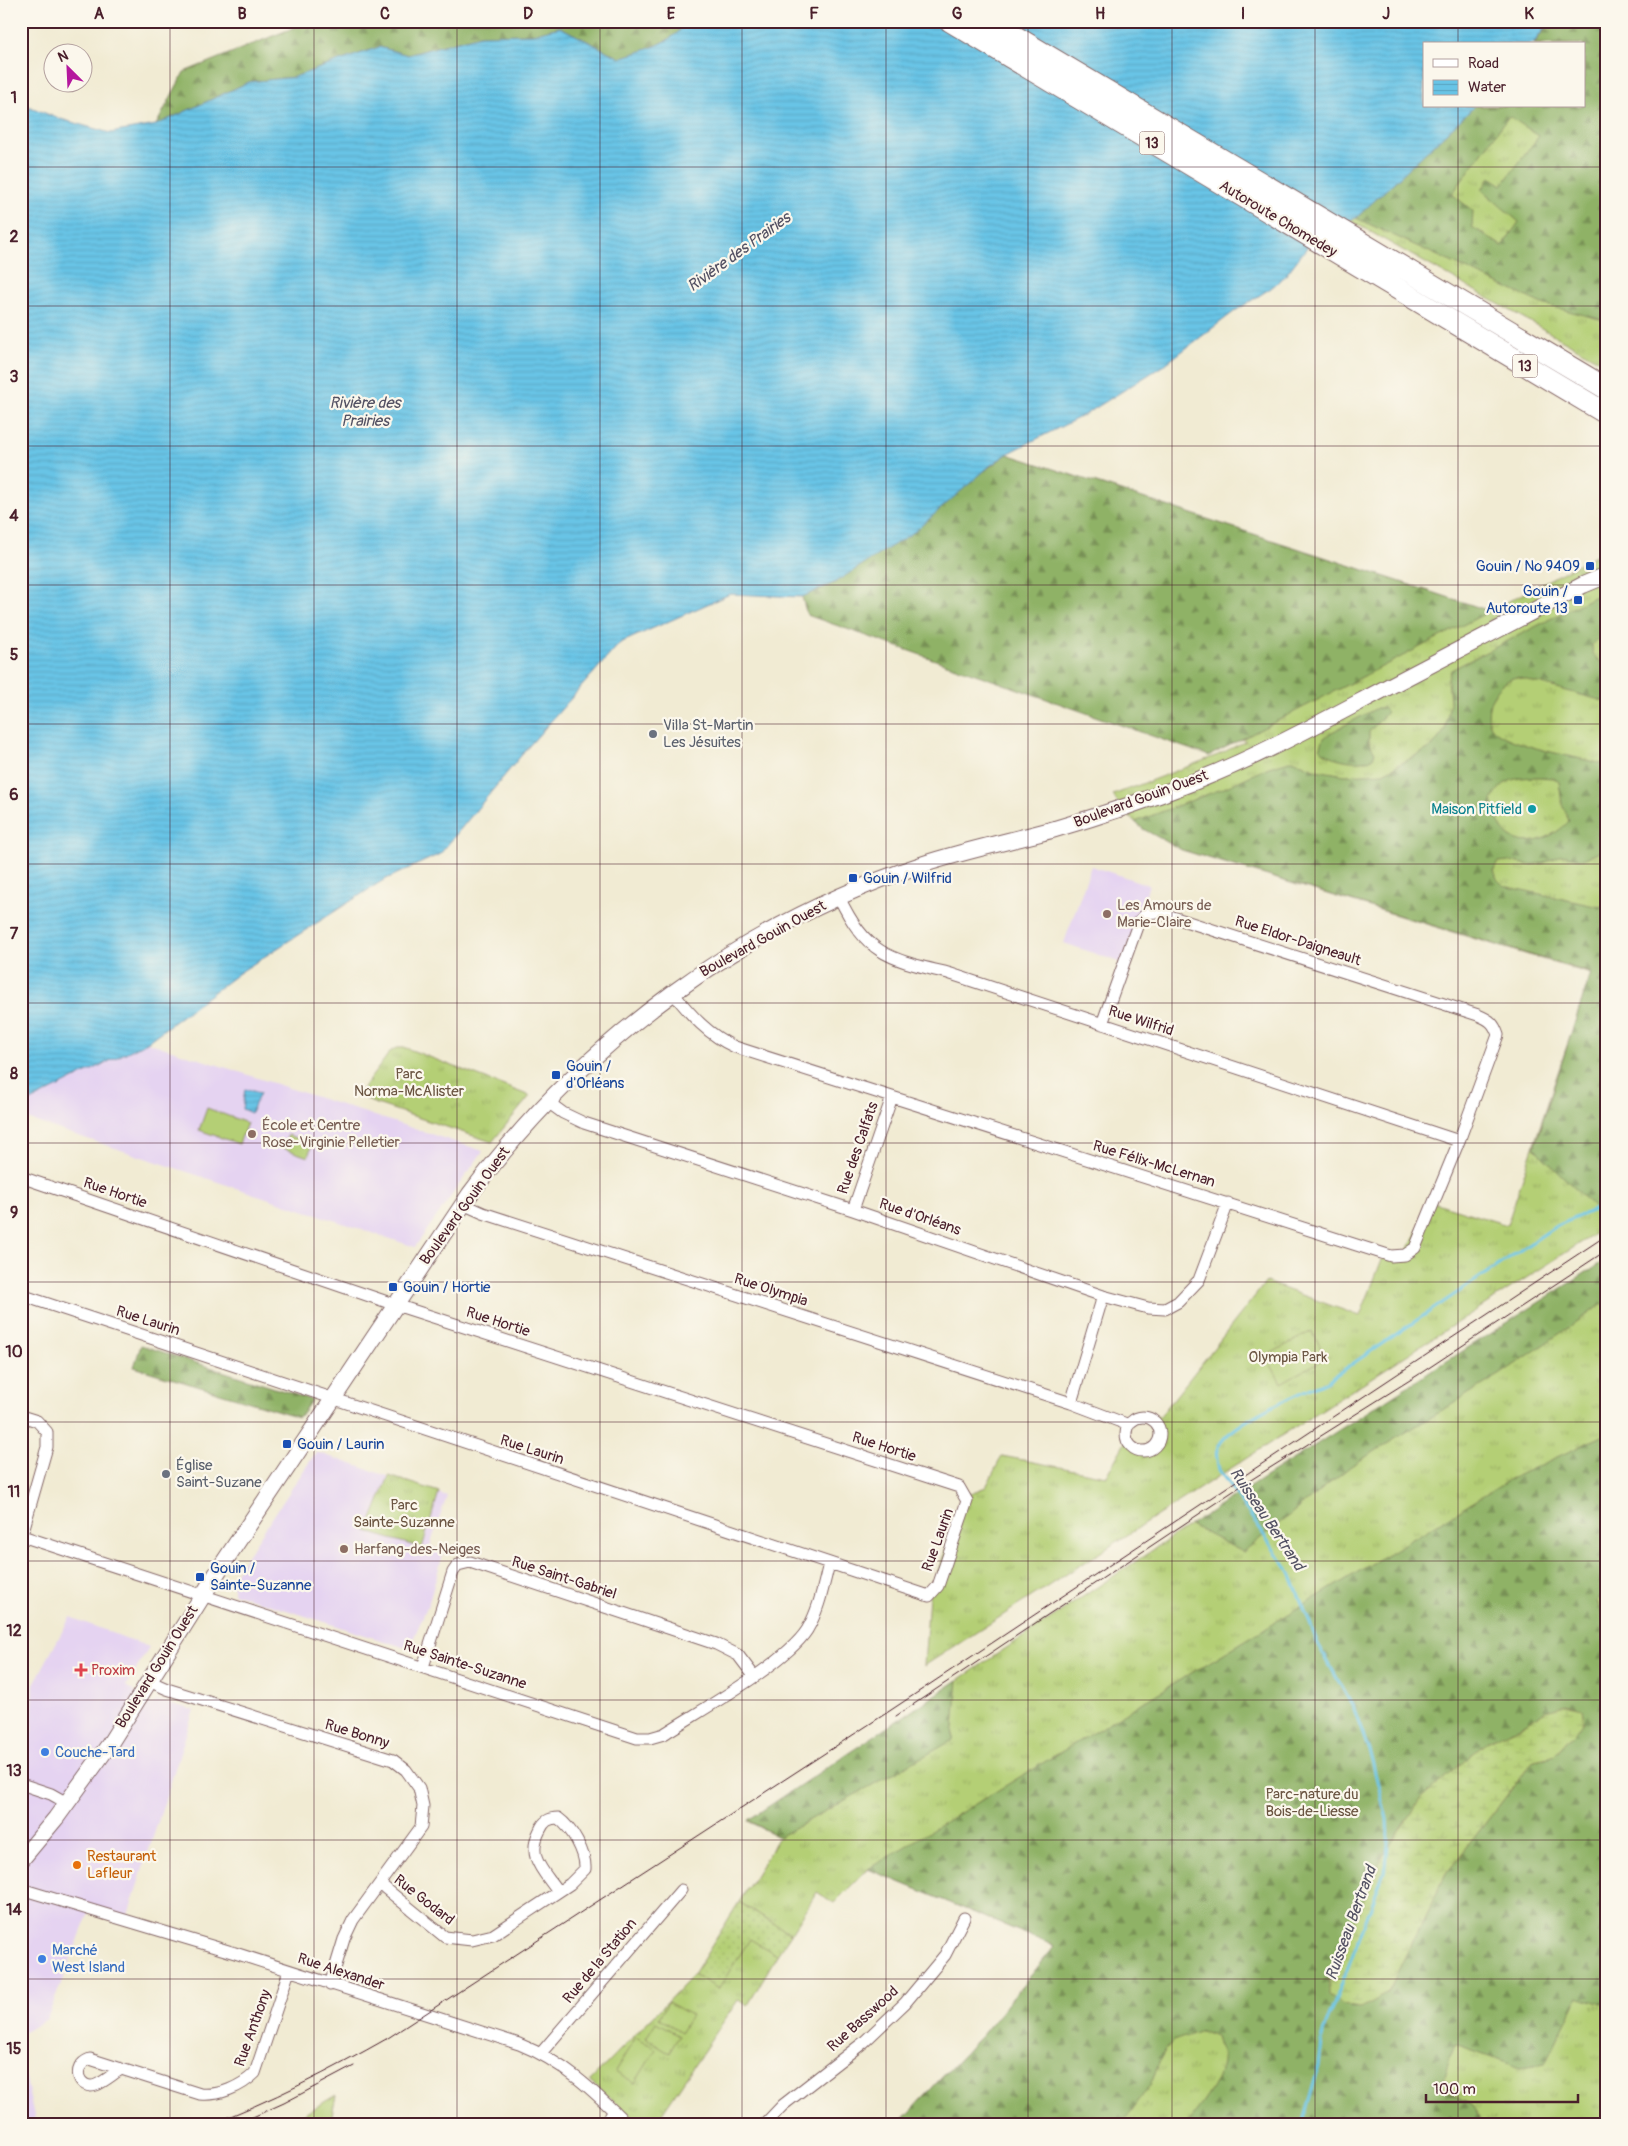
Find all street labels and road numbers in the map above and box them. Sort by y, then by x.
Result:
road number: 13 [1140,132,1164,154]
street label: Autoroute Chomedey [1216,176,1341,262]
road number: 13 [1512,354,1538,378]
street label: Boulevard Gouin Ouest [1071,766,1212,832]
street label: Boulevard Gouin Ouest [697,896,830,982]
street label: Rue Eldor-Daigneault [1233,912,1364,971]
street label: Rue Wilfrid [1106,1002,1176,1040]
street label: Rue des Calfats [833,1099,883,1197]
street label: Rue Félix-McLernan [1090,1136,1218,1192]
street label: Boulevard Gouin Ouest [416,1142,515,1269]
street label: Rue Hortie [81,1173,150,1213]
street label: Rue d'Orléans [877,1194,964,1240]
street label: Rue Olympia [732,1269,810,1311]
street label: Rue Laurin [114,1302,182,1340]
street label: Rue Hortie [464,1303,533,1341]
street label: Rue Hortie [850,1428,919,1466]
street label: Rue Laurin [498,1431,566,1469]
street label: Rue Laurin [918,1506,958,1574]
street label: Rue Saint-Gabriel [509,1552,619,1604]
street label: Boulevard Gouin Ouest [111,1601,203,1732]
street label: Rue Sainte-Suzanne [401,1636,530,1694]
street label: Rue Bonny [322,1715,392,1753]
street label: Rue Godard [390,1870,458,1930]
street label: Rue de la Station [559,1915,641,2007]
street label: Rue Alexander [295,1949,388,1995]
street label: Rue Basswood [823,1982,903,2056]
street label: Rue Anthony [230,1986,276,2069]

